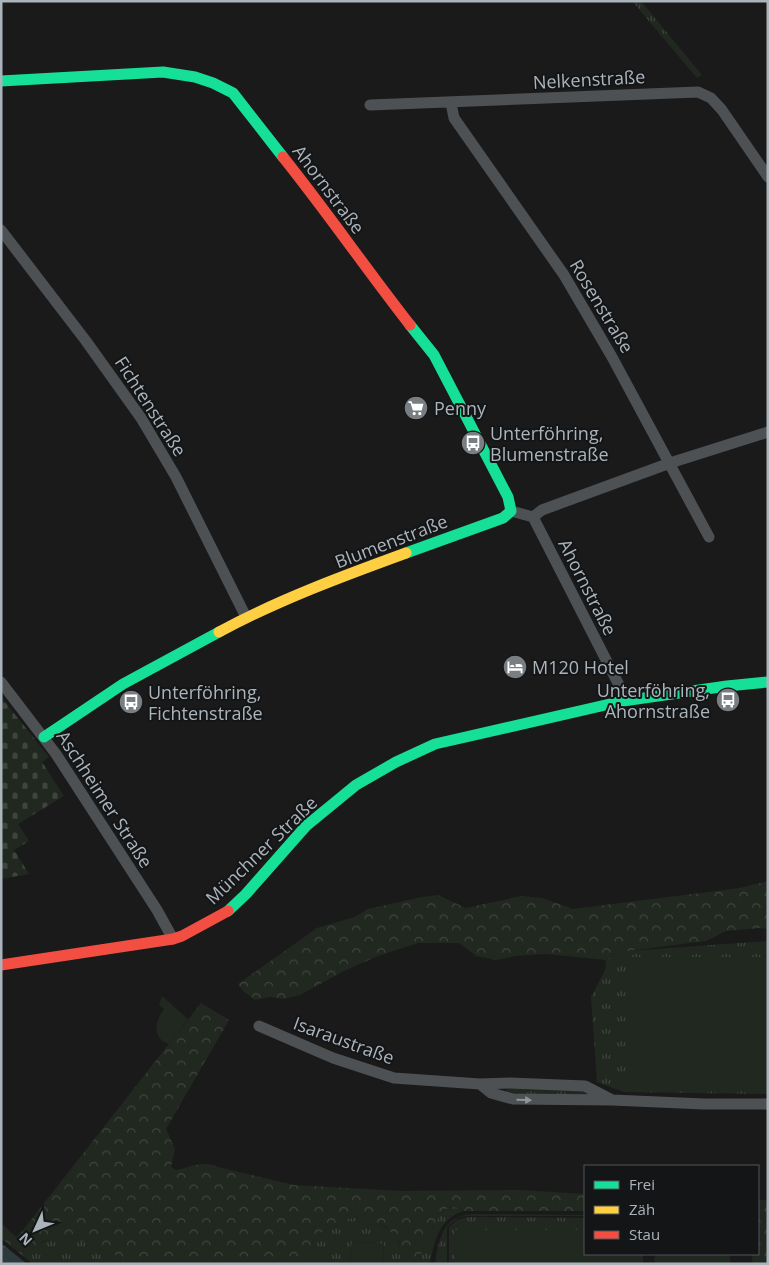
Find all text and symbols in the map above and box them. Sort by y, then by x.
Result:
street label: Nelkenstraße [532,64,646,94]
street label: Ahornstraße [288,140,370,238]
street label: Rosenstraße [565,255,639,357]
street label: Fichtenstraße [110,351,192,461]
supermarket icon: Penny [403,395,429,421]
place label: Penny [434,396,487,420]
place label: Unterföhring, Blumenstraße [490,421,609,466]
bus stop icon: Unterföhring, Blumenstraße [460,430,486,456]
street label: Blumenstraße [331,509,451,573]
street label: Ahornstraße [553,535,623,639]
hotel icon: M120 Hotel [502,654,528,680]
place label: M120 Hotel [532,655,629,679]
place label: Unterföhring, Ahornstraße [597,678,710,723]
place label: Unterföhring, Fichtenstraße [148,680,263,725]
bus stop icon: Unterföhring, Ahornstraße [715,687,741,713]
bus stop icon: Unterföhring, Fichtenstraße [118,689,144,715]
street label: Aschheimer Straße [52,726,158,872]
street label: Münchner Straße [200,791,322,909]
street label: Isaraustraße [290,1011,398,1069]
one-way arrow [517,1096,533,1104]
legend [584,1165,759,1255]
text: Frei [629,1174,655,1194]
text: Zäh [629,1199,655,1219]
north arrow [10,1205,60,1255]
text: Stau [629,1224,660,1244]
text: N [14,1229,36,1250]

